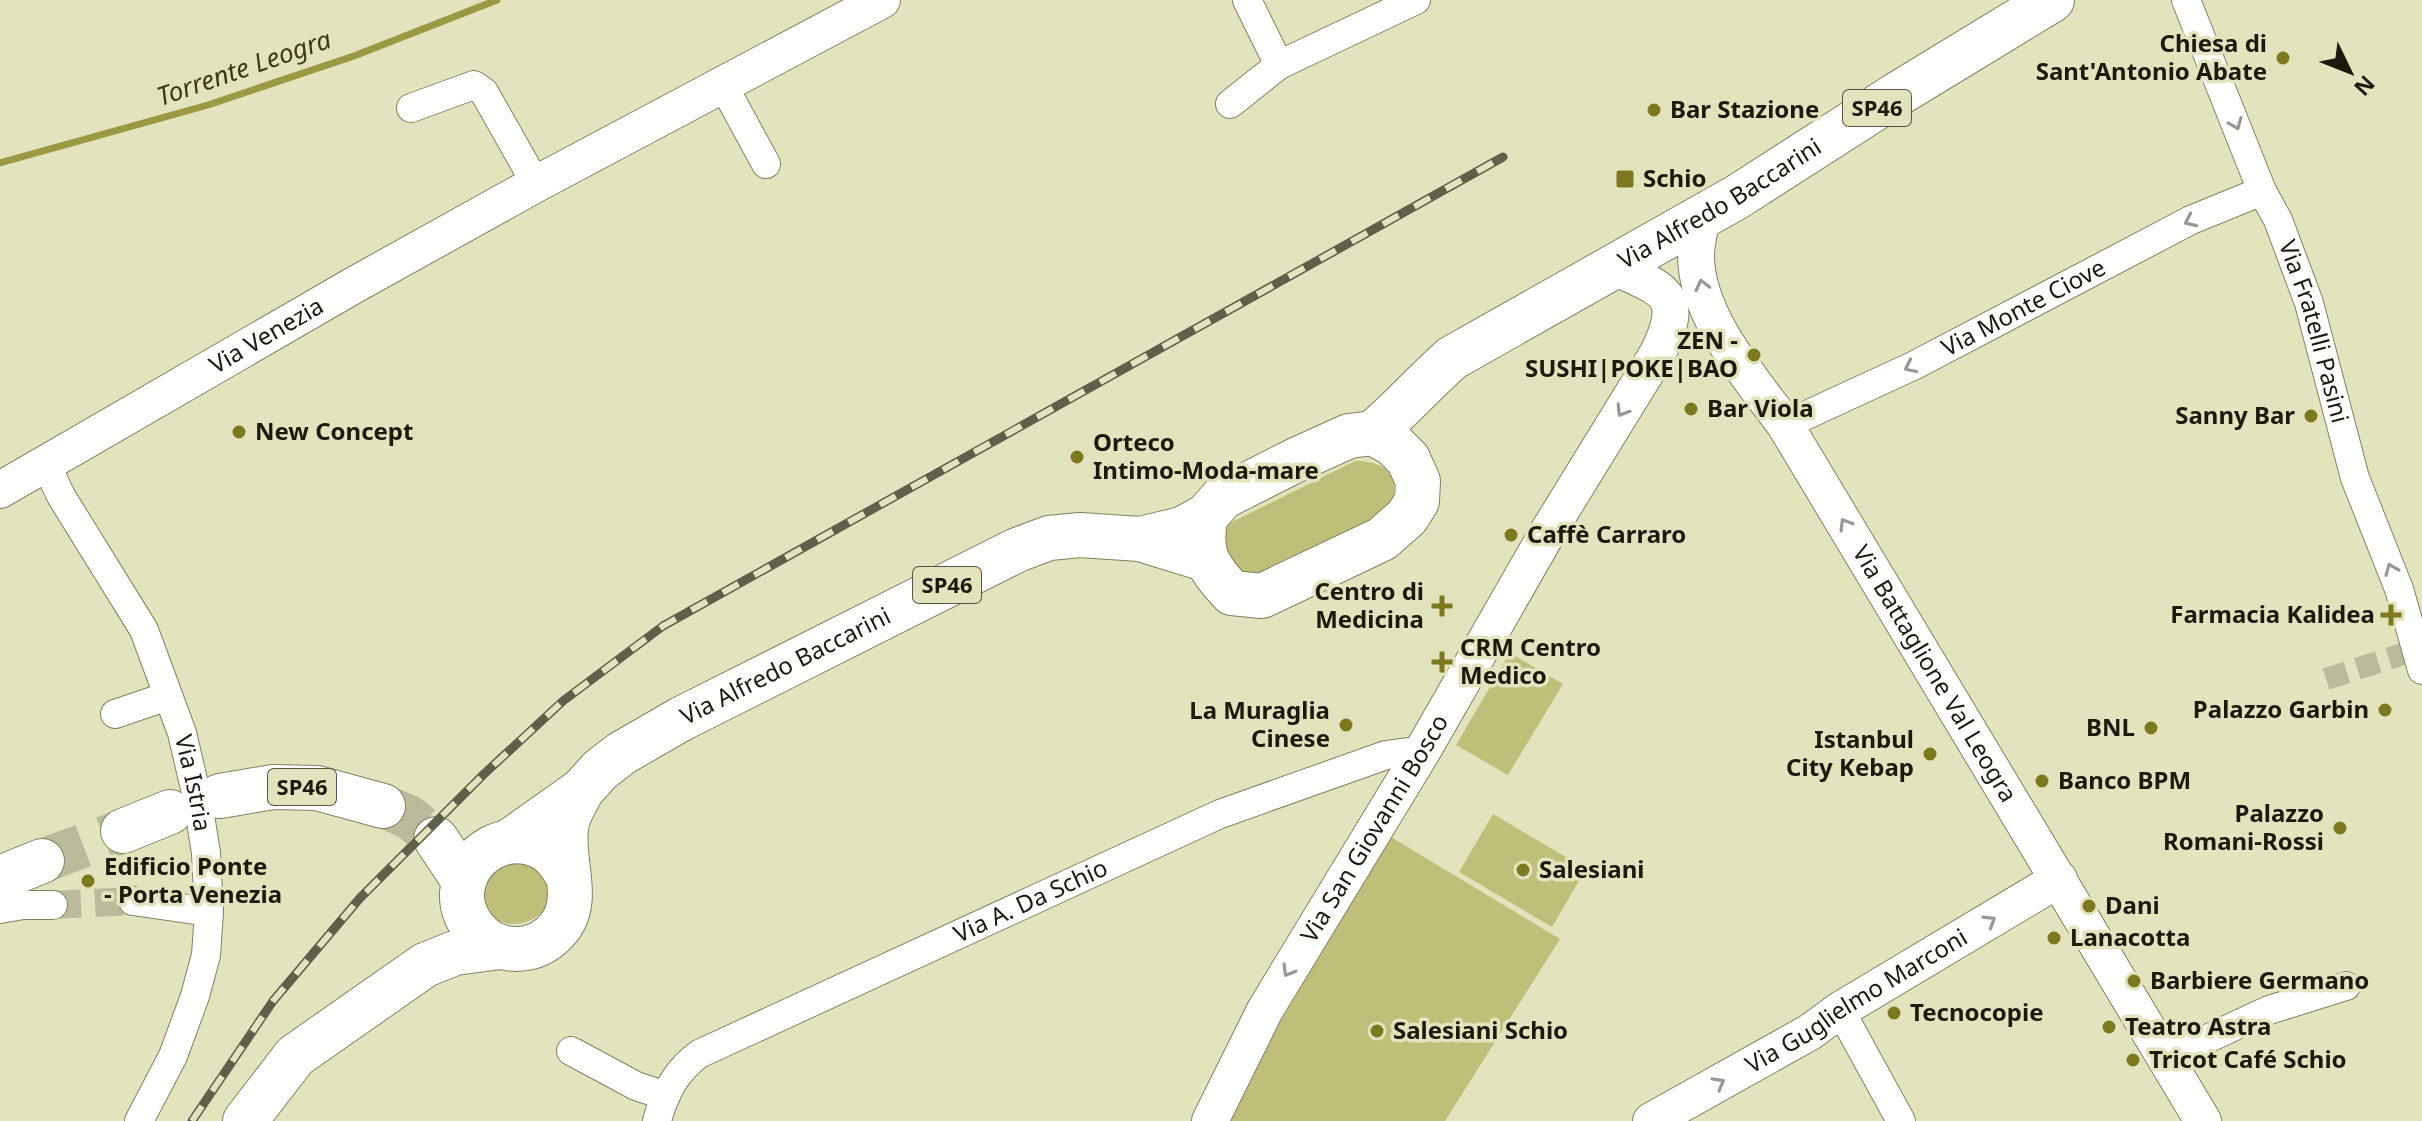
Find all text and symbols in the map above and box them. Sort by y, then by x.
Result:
water label: Torrente Leogra [152,20,336,114]
place label: Chiesa di Sant'Antonio Abate [2036,26,2267,87]
north arrow [2310,32,2390,112]
marker: Chiesa di Sant'Antonio Abate [2274,49,2292,67]
text: N [2348,70,2382,103]
road number: SP46 [1843,90,1911,126]
place label: Bar Stazione [1670,92,1819,125]
marker: Bar Stazione [1645,101,1663,119]
one-way arrow [2226,116,2243,130]
street label: Via Alfredo Baccarini [1611,129,1827,276]
place label: Schio [1643,161,1706,194]
marker: Schio [1614,168,1636,190]
one-way arrow [2184,211,2199,227]
street label: Via Fratelli Pasini [2272,235,2358,426]
street label: Via Monte Ciove [1935,250,2111,363]
one-way arrow [1694,278,1711,292]
street label: Via Venezia [203,288,329,380]
place label: ZEN - SUSHI|POKE|BAO [1525,323,1738,384]
marker: ZEN - SUSHI|POKE|BAO [1745,346,1763,364]
one-way arrow [1904,357,1918,373]
place label: Bar Viola [1707,391,1814,424]
place label: Sanny Bar [2175,398,2295,431]
marker: Bar Viola [1682,400,1700,418]
one-way arrow [1616,402,1631,417]
marker: Sanny Bar [2302,407,2320,425]
place label: New Concept [255,414,413,447]
marker: New Concept [230,423,248,441]
place label: Orteco Intimo-Moda-mare [1093,425,1319,486]
marker: Orteco Intimo-Moda-mare [1068,448,1086,466]
place label: Caffè Carraro [1527,517,1686,550]
one-way arrow [1839,518,1855,533]
marker: Caffè Carraro [1502,526,1520,544]
street label: Via Battaglione Val Leogra [1846,538,2026,808]
one-way arrow [2384,563,2401,577]
road number: SP46 [913,567,981,603]
place label: Centro di Medicina [1314,574,1424,635]
marker: Centro di Medicina [1431,595,1453,617]
place label: Farmacia Kalidea [2170,597,2375,630]
street label: Via Alfredo Baccarini [674,598,896,732]
marker: Farmacia Kalidea [2382,606,2400,624]
place label: CRM Centro Medico [1460,630,1601,691]
marker: CRM Centro Medico [1431,651,1453,673]
place label: Palazzo Garbin [2193,692,2369,725]
place label: La Muraglia Cinese [1189,693,1330,754]
marker: Palazzo Garbin [2376,701,2394,719]
street label: Via San Giovanni Bosco [1292,708,1455,948]
place label: BNL [2086,710,2135,743]
marker: La Muraglia Cinese [1337,716,1355,734]
marker: BNL [2142,719,2160,737]
place label: Istanbul City Kebap [1786,722,1914,783]
street label: Via Istria [168,731,220,834]
marker: Istanbul City Kebap [1921,745,1939,763]
place label: Banco BPM [2058,763,2191,796]
road number: SP46 [268,769,336,805]
marker: Banco BPM [2033,772,2051,790]
place label: Palazzo Romani-Rossi [2163,796,2324,857]
marker: Palazzo Romani-Rossi [2331,819,2349,837]
place label: Edificio Ponte - Porta Venezia [104,849,282,910]
street label: Via A. Da Schio [948,850,1112,950]
place label: Salesiani [1539,852,1644,885]
marker: Salesiani [1514,861,1532,879]
marker: Edificio Ponte - Porta Venezia [79,872,97,890]
place label: Dani [2105,888,2160,921]
marker: Dani [2080,897,2098,915]
one-way arrow [1981,915,1996,931]
street label: Via Guglielmo Marconi [1739,920,1973,1080]
place label: Lanacotta [2070,920,2190,953]
marker: Lanacotta [2045,929,2063,947]
one-way arrow [1282,962,1298,977]
place label: Barbiere Germano [2150,963,2369,996]
marker: Barbiere Germano [2125,972,2143,990]
place label: Tecnocopie [1910,995,2044,1028]
marker: Tecnocopie [1885,1004,1903,1022]
place label: Teatro Astra [2125,1009,2271,1042]
place label: Salesiani Schio [1393,1013,1568,1046]
marker: Teatro Astra [2100,1018,2118,1036]
marker: Salesiani Schio [1368,1022,1386,1040]
place label: Tricot Café Schio [2149,1042,2347,1075]
marker: Tricot Café Schio [2124,1051,2142,1069]
one-way arrow [1711,1077,1725,1093]

